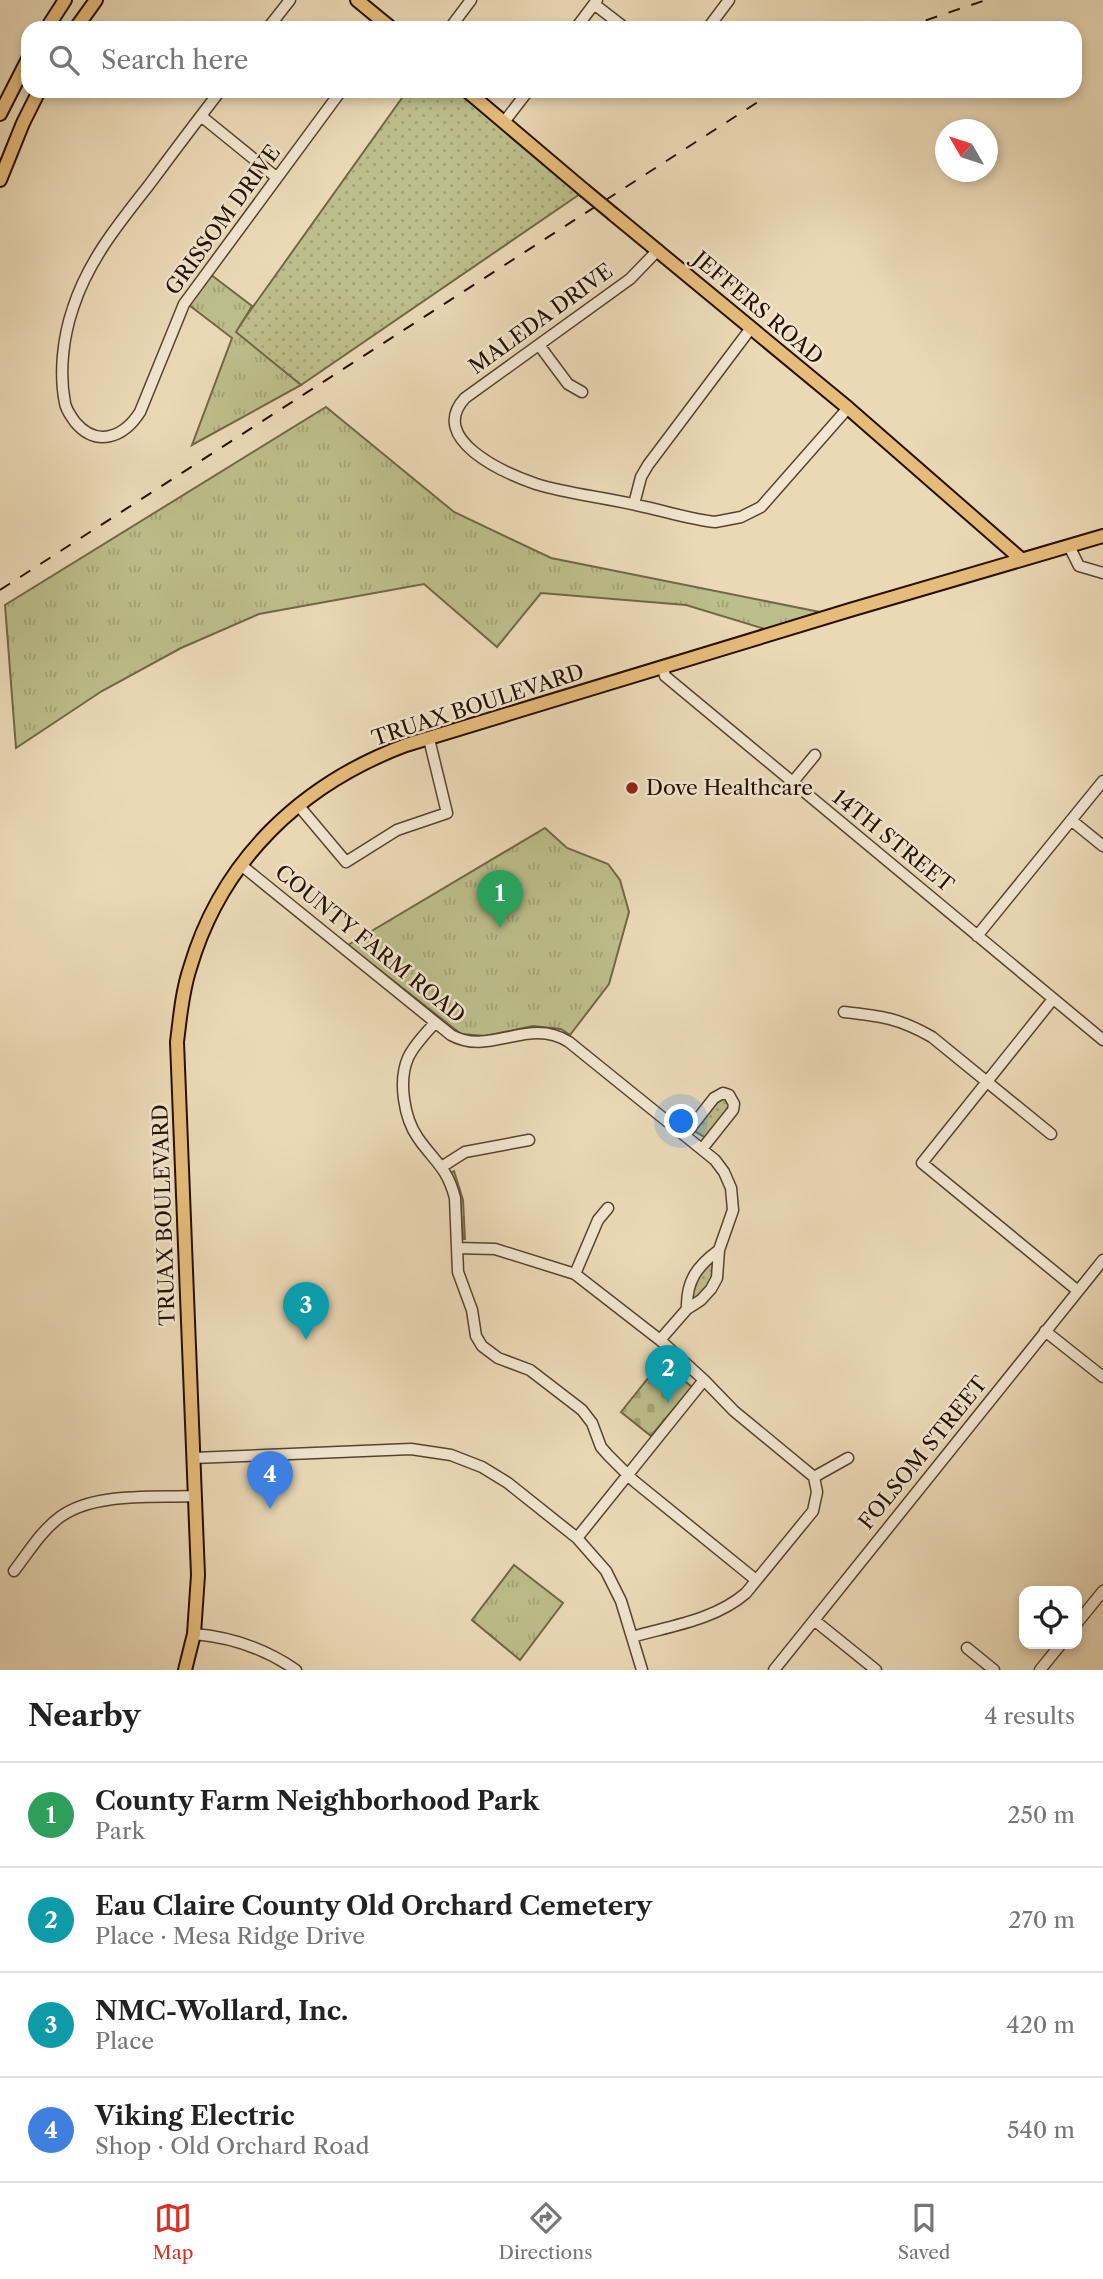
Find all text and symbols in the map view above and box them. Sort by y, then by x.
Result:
search box [21,21,1082,98]
icon: search [45,41,83,79]
text: Search here [101,44,248,76]
north arrow [935,119,998,182]
street label: GRISSOM DRIVE [160,140,285,299]
street label: JEFFERS ROAD [686,244,828,369]
street label: MALEDA DRIVE [464,258,617,379]
street label: TRUAX BOULEVARD [369,658,587,751]
place label: Dove Healthcare [646,775,813,800]
marker: Dove Healthcare [624,780,640,796]
street label: 14TH STREET [828,784,959,897]
street label: COUNTY FARM ROAD [270,859,470,1028]
pin: 1 [477,870,523,928]
street label: TRUAX BOULEVARD [147,1104,180,1326]
your location [664,1104,698,1138]
pin: 3 [283,1282,329,1340]
pin: 2 [645,1345,691,1403]
street label: FOLSOM STREET [853,1371,992,1534]
pin: 4 [247,1451,293,1509]
map controls [1019,1586,1082,1649]
button: locate [1019,1586,1082,1649]
text: Nearby [28,1697,141,1734]
text: 4 results [984,1702,1075,1730]
text: County Farm Neighborhood Park [95,1785,539,1817]
text: 1 [46,1801,56,1829]
text: 250 m [1007,1801,1075,1829]
text: Park [95,1817,145,1845]
text: Eau Claire County Old Orchard Cemetery [95,1890,652,1922]
text: 2 [44,1906,58,1934]
text: 270 m [1008,1906,1075,1934]
text: Place · Mesa Ridge Drive [95,1922,365,1950]
text: NMC-Wollard, Inc. [95,1995,348,2027]
text: 3 [45,2011,58,2039]
text: 420 m [1006,2011,1075,2039]
text: Place [95,2027,154,2055]
text: Viking Electric [95,2100,295,2132]
text: 4 [44,2116,58,2144]
text: 540 m [1007,2116,1075,2144]
text: Shop · Old Orchard Road [95,2132,370,2160]
tab: Map [153,2199,193,2264]
tab: Directions [499,2199,592,2264]
tab: Saved [898,2199,950,2264]

